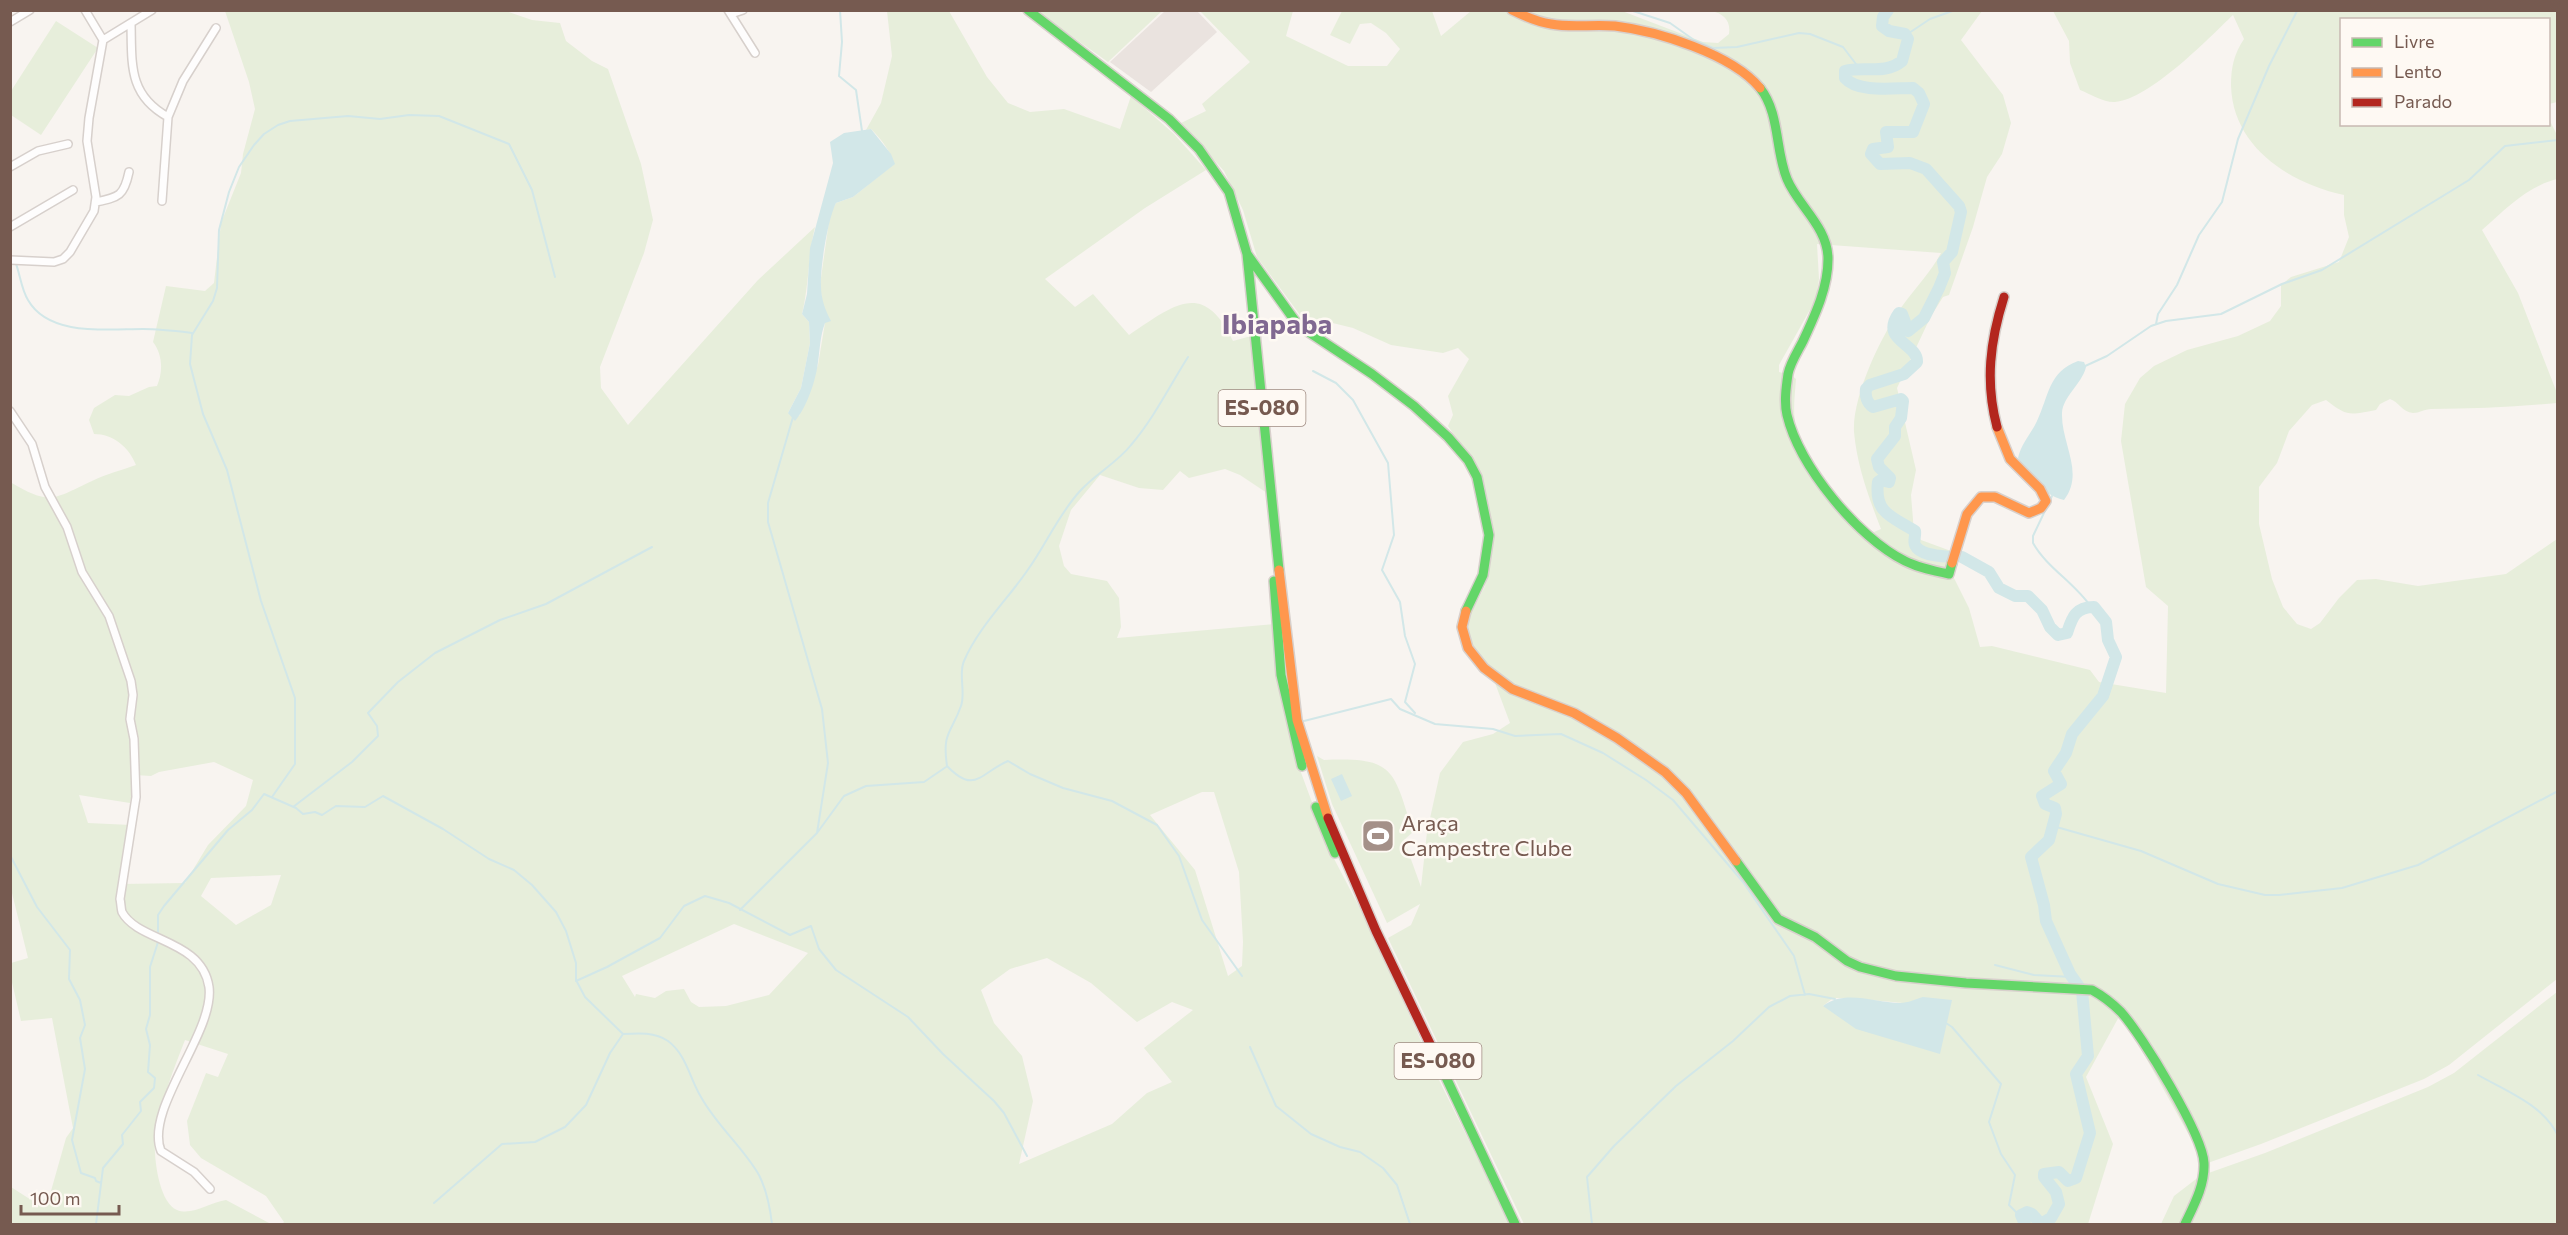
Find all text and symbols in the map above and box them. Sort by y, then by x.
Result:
legend [2340,18,2550,126]
text: Livre [2394,30,2435,52]
text: Lento [2394,60,2442,82]
text: Parado [2394,90,2452,112]
district label: Ibiapaba [1222,306,1332,340]
road number: ES-080 [1218,390,1306,426]
place label: Araça Campestre Clube [1401,809,1572,861]
sports icon: Araça Campestre Clube [1360,818,1396,854]
road number: ES-080 [1394,1043,1482,1079]
scale bar [21,1178,118,1216]
text: 100 m [30,1187,80,1209]

